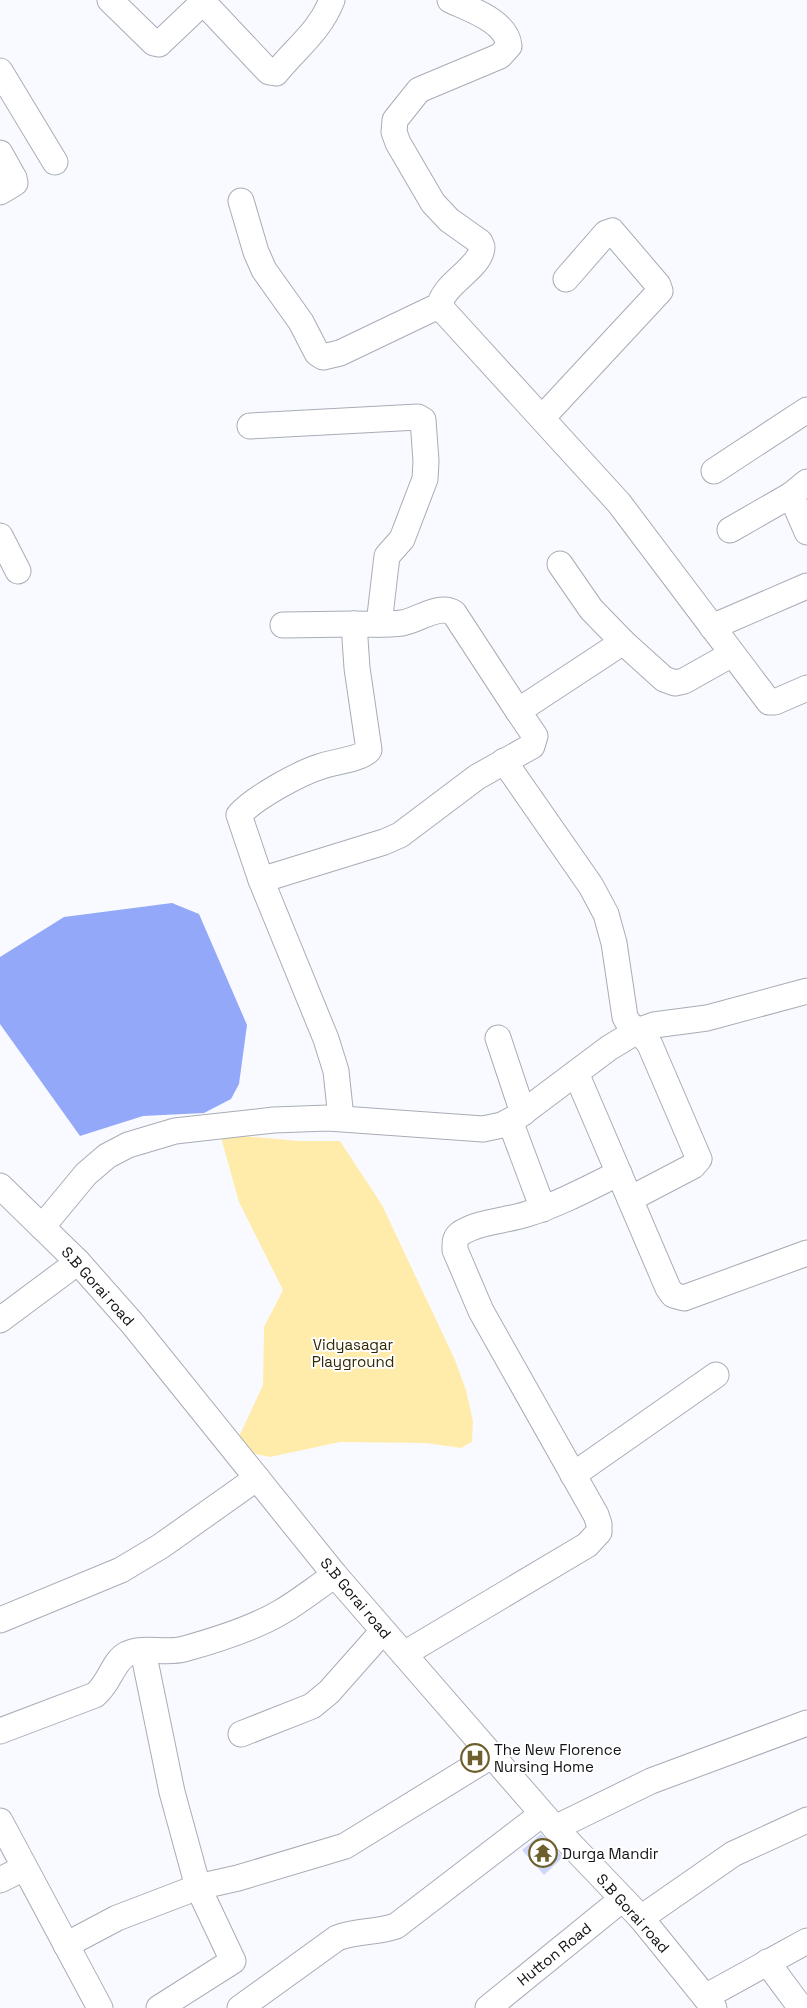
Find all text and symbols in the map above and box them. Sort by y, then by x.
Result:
street label: S.B Gorai road [57,1242,139,1330]
park label: Vidyasagar Playground [312,1335,394,1371]
street label: S.B Gorai road [317,1554,395,1642]
place label: The New Florence Nursing Home [494,1740,622,1776]
hospital icon: The New Florence Nursing Home [460,1743,490,1773]
temple icon: Durga Mandir [528,1838,558,1868]
place label: Durga Mandir [562,1844,659,1863]
street label: S.B Gorai road [592,1869,674,1957]
street label: Hutton Road [513,1918,595,1990]

